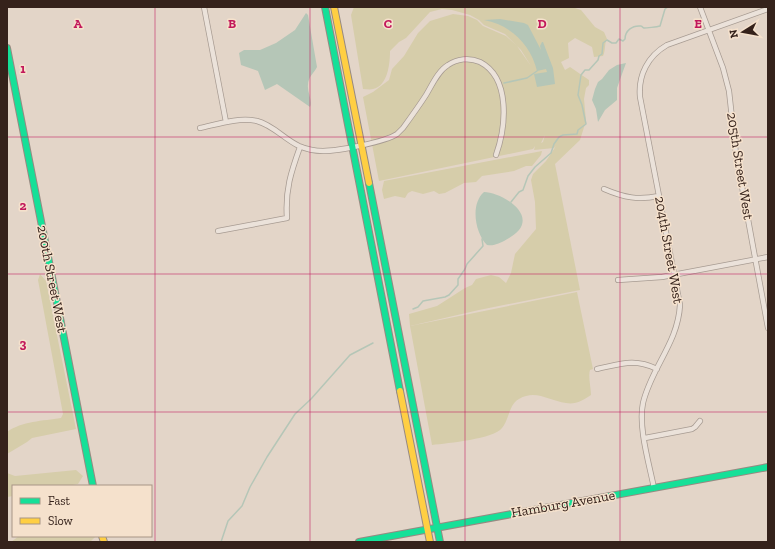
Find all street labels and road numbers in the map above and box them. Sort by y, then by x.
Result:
street label: 205th Street West [723,111,757,222]
street label: 204th Street West [651,195,687,306]
street label: 200th Street West [33,224,71,335]
street label: Hamburg Avenue [510,486,617,522]

